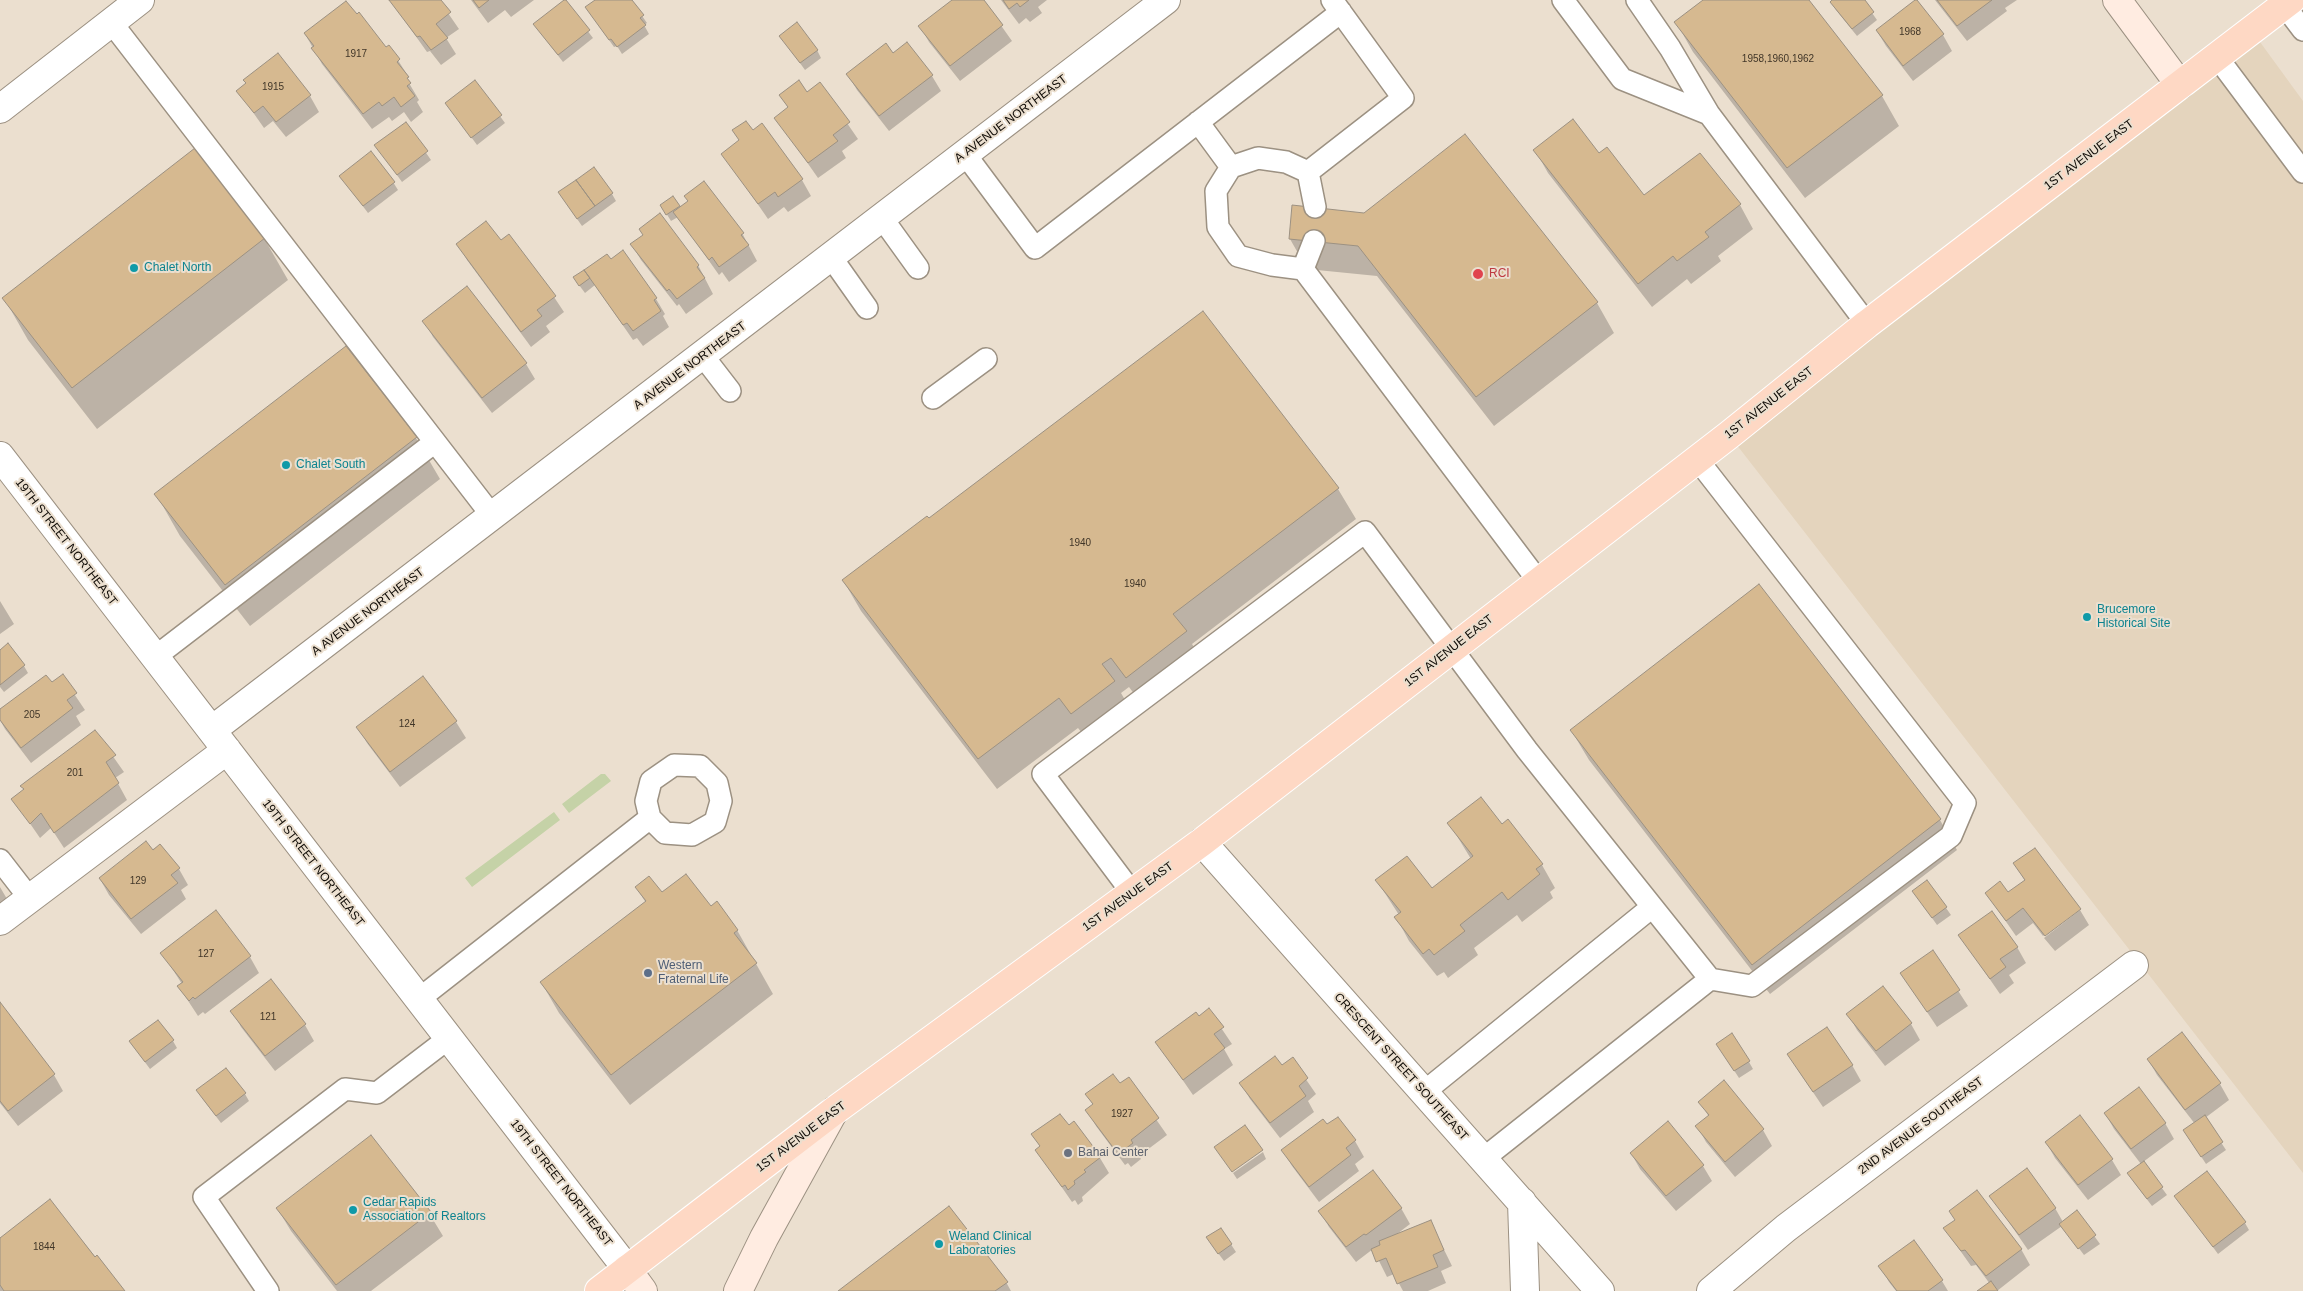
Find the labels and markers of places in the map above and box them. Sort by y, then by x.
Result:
place label: Chalet North [144,261,211,275]
marker: Chalet North [128,262,140,274]
marker: RCI [1471,267,1485,281]
place label: RCI [1489,267,1510,281]
place label: Chalet South [296,458,365,472]
marker: Chalet South [280,459,292,471]
place label: Brucemore Historical Site [2097,603,2170,631]
marker: Brucemore Historical Site [2081,611,2093,623]
place label: Western Fraternal Life [658,959,729,987]
marker: Western Fraternal Life [642,967,654,979]
place label: Bahai Center [1078,1146,1148,1160]
marker: Bahai Center [1062,1147,1074,1159]
place label: Cedar Rapids Association of Realtors [363,1196,486,1224]
marker: Cedar Rapids Association of Realtors [347,1204,359,1216]
place label: Weland Clinical Laboratories [949,1230,1031,1258]
marker: Weland Clinical Laboratories [933,1238,945,1250]

